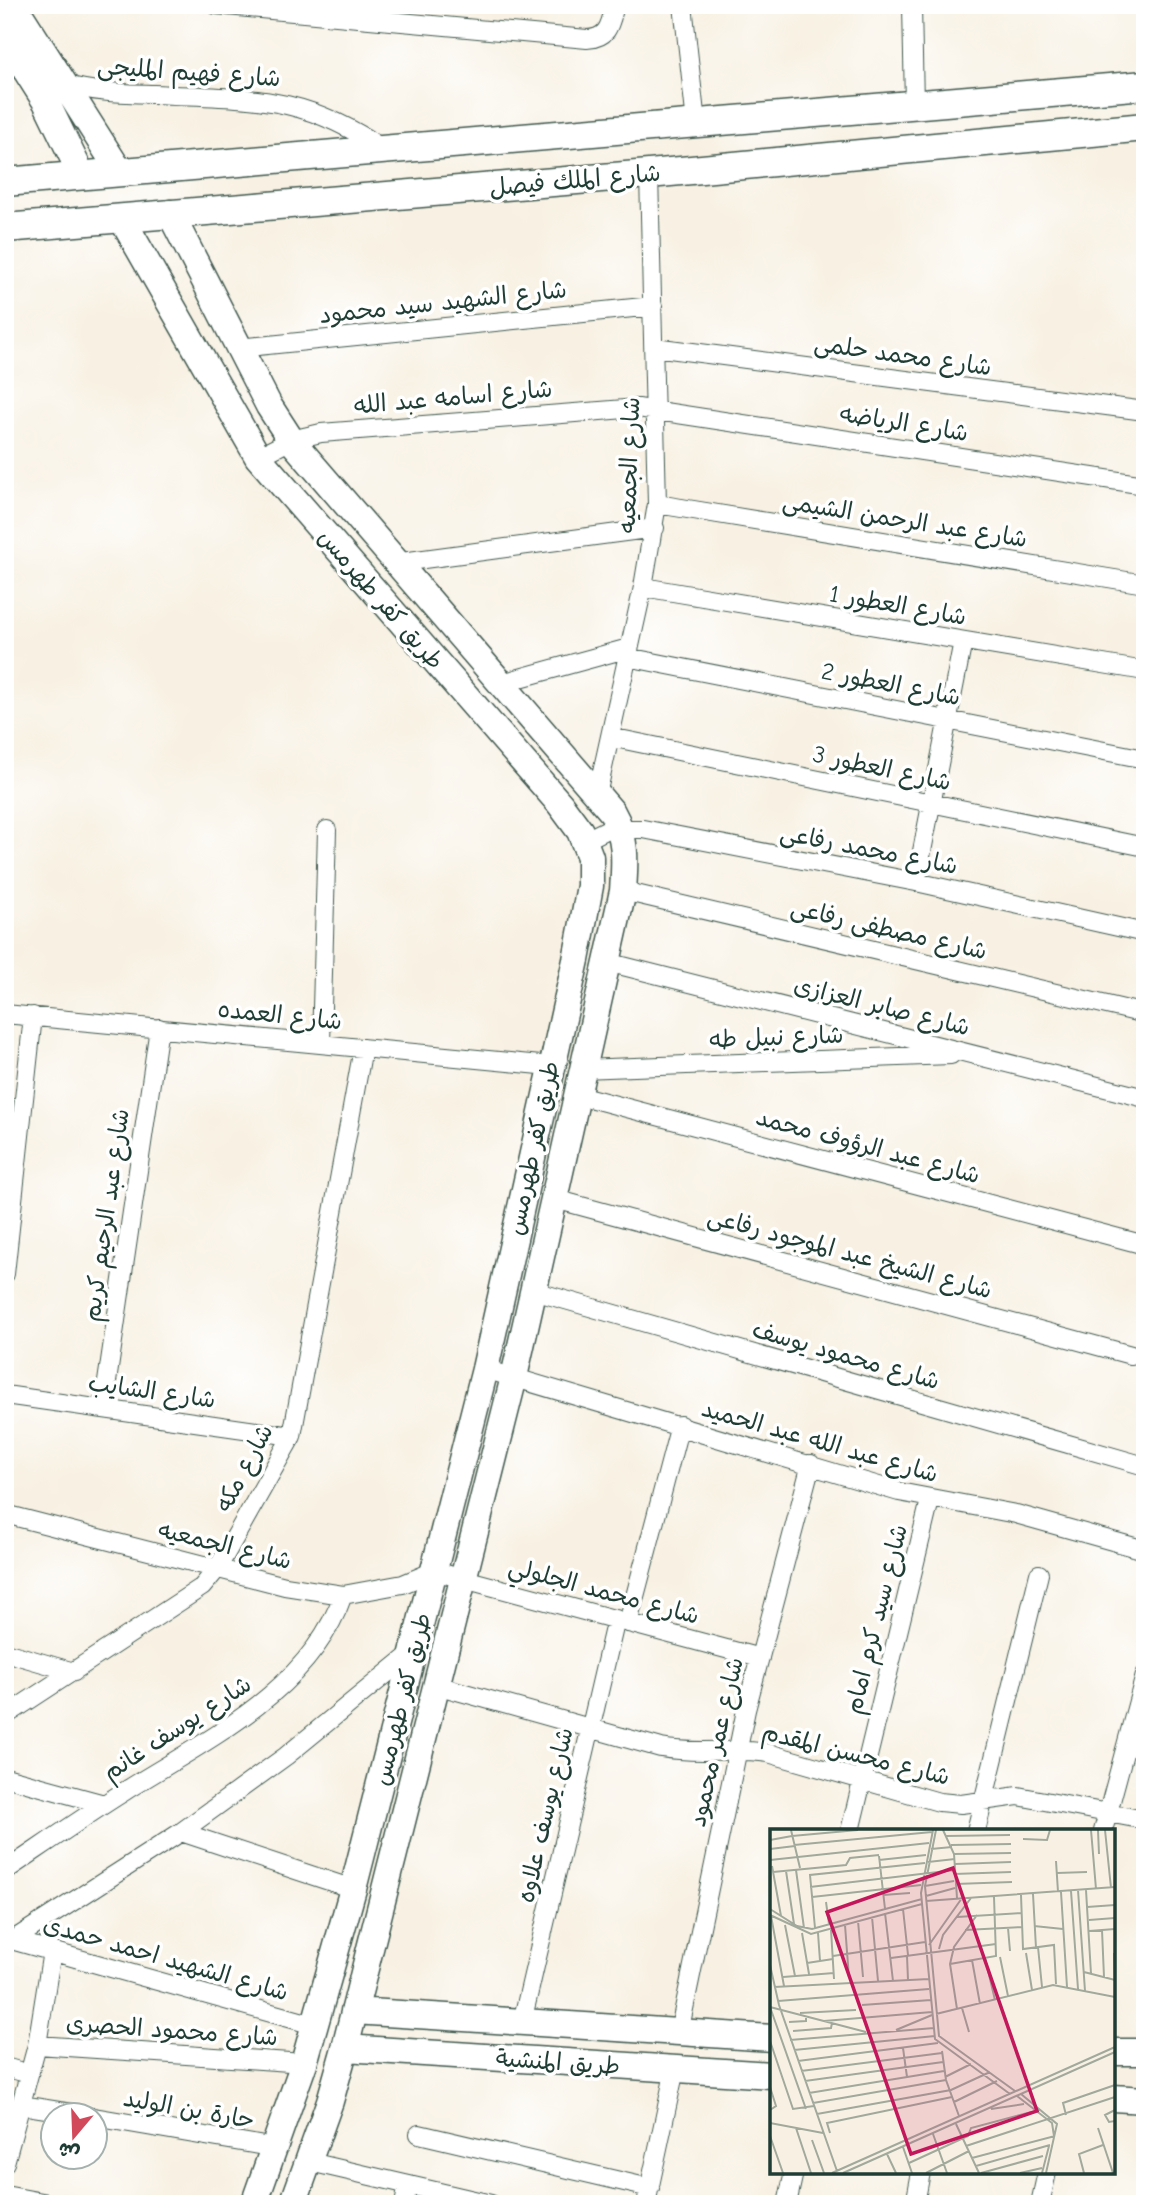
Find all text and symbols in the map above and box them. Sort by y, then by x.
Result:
street label: شارع فهيم المليجى [96,52,282,96]
street label: شارع الملك فيصل [488,159,662,204]
street label: شارع الشهيد سيد محمود [318,275,568,332]
street label: شارع محمد حلمى [812,329,994,384]
street label: شارع اسامه عبد الله [353,374,554,423]
street label: شارع الجمعيه [613,396,648,534]
street label: شارع الرياضه [837,399,970,450]
street label: شارع عبد الرحمن الشيمى [780,487,1029,556]
street label: طريق كفر طهرمس [312,523,450,675]
street label: شارع العطور 1 [827,579,968,634]
street label: شارع العطور 2 [818,657,963,714]
street label: شارع العطور 3 [810,740,954,799]
street label: شارع محمد رفاعى [777,818,960,883]
street label: شارع مصطفى رفاعى [788,893,990,968]
street label: شارع صابر العزازى [790,971,973,1044]
street label: شارع العمده [216,995,344,1038]
street label: شارع نبيل طه [708,1021,844,1056]
street label: طريق كفر طهرمس [501,1059,565,1237]
street label: شارع عبد الرؤوف محمد [752,1103,983,1192]
street label: شارع عبد الرحيم كريم [77,1107,139,1324]
street label: شارع الشيخ عبد الموجود رفاعى [704,1202,995,1307]
street label: شارع محمود يوسف [748,1315,943,1398]
street label: شارع الشايب [86,1368,218,1417]
street label: شارع عبد الله عبد الحميد [698,1394,941,1491]
street label: شارع مكه [209,1419,281,1518]
street label: شارع الجمعيه [155,1515,295,1578]
street label: شارع سيد كرم امام [839,1521,918,1718]
street label: شارع محمد الجلولي [504,1552,702,1637]
street label: طريق كفر طهرمس [367,1610,437,1788]
street label: شارع عمر محمود [683,1655,752,1830]
street label: شارع يوسف غانم [98,1670,259,1790]
street label: شارع محسن المقدم [758,1717,953,1795]
street label: شارع يوسف علاوه [511,1725,582,1906]
inset map [770,1829,1115,2174]
street label: شارع الشهيد احمد حمدى [39,1910,292,2009]
street label: شارع محمود الحصرى [65,2009,279,2054]
street label: طريق المنشية [495,2044,621,2080]
street label: حارة بن الوليد [121,2084,257,2136]
north arrow [38,2100,108,2170]
text: ش [55,2137,82,2165]

